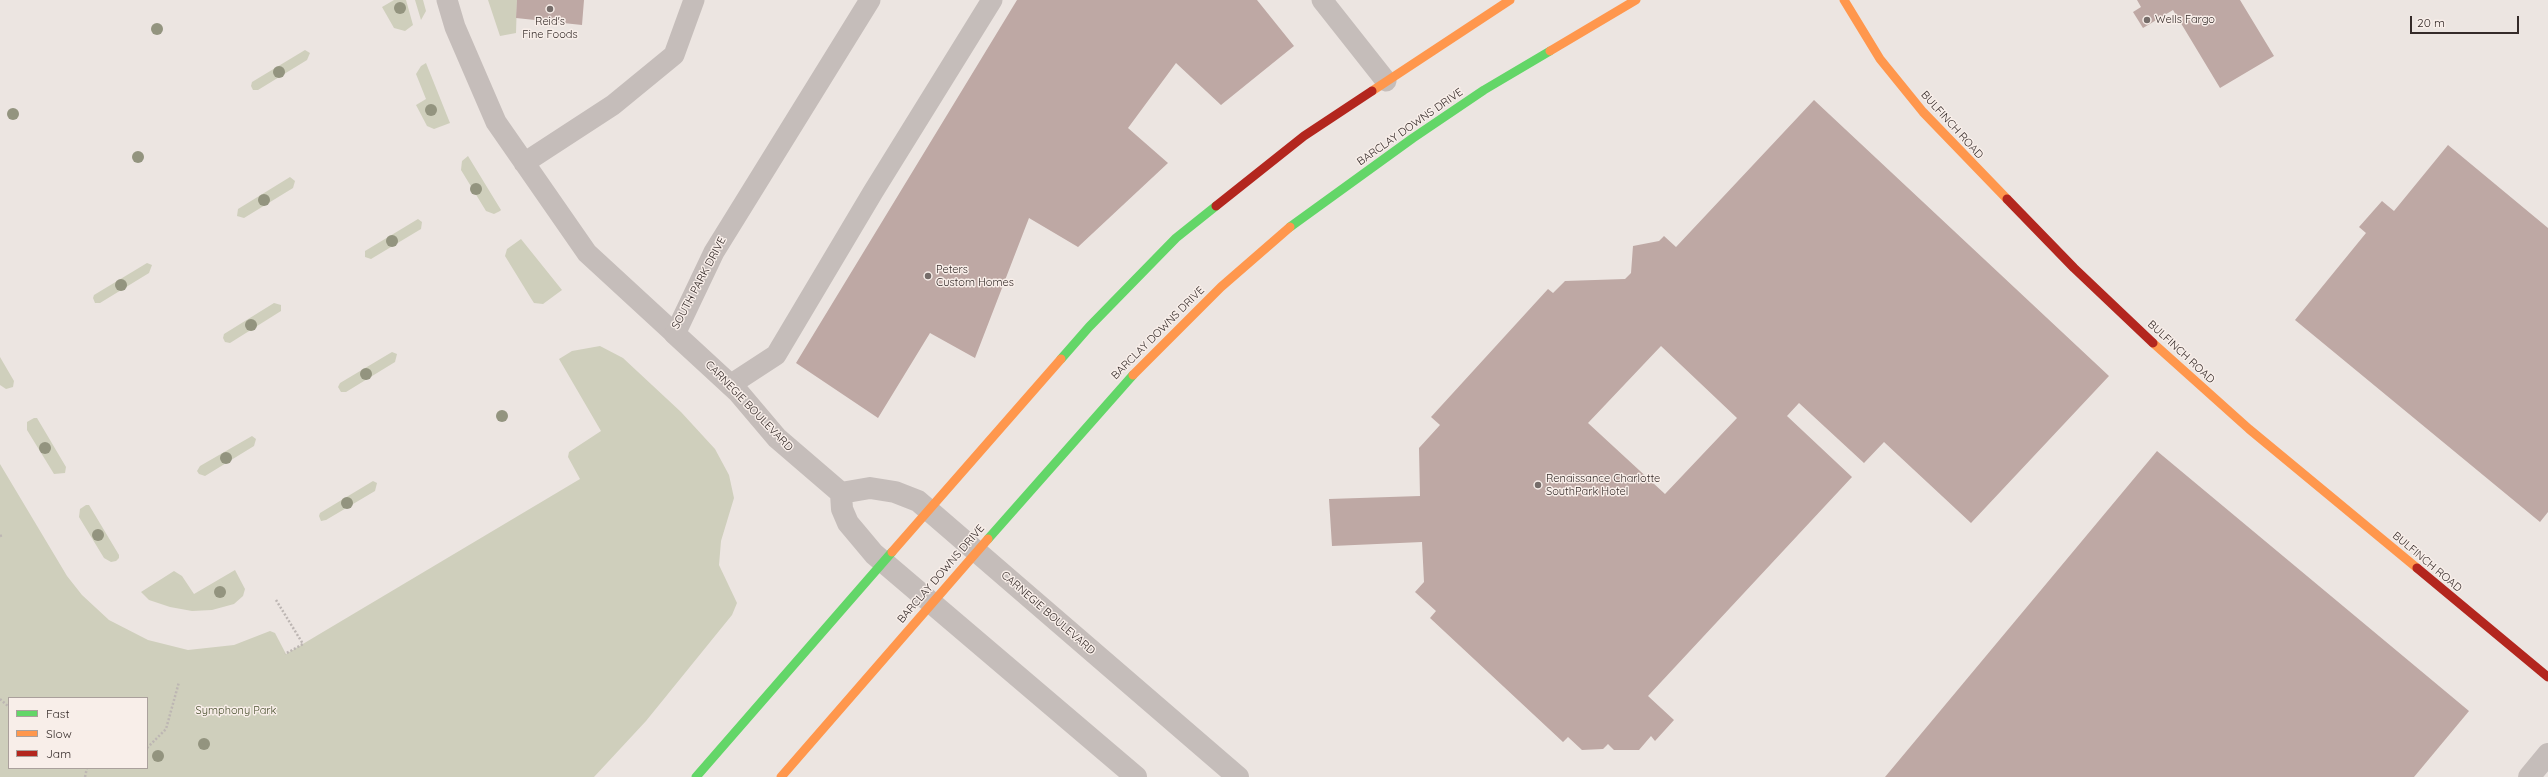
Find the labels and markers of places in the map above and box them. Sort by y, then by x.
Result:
marker: Reid's Fine Foods [545,4,555,14]
place label: Wells Fargo [2155,13,2215,27]
place label: Reid's Fine Foods [522,15,578,41]
marker: Wells Fargo [2142,15,2152,25]
place label: Peters Custom Homes [936,263,1014,289]
marker: Peters Custom Homes [923,271,933,281]
place label: Renaissance Charlotte SouthPark Hotel [1546,472,1660,498]
marker: Renaissance Charlotte SouthPark Hotel [1533,480,1543,490]

